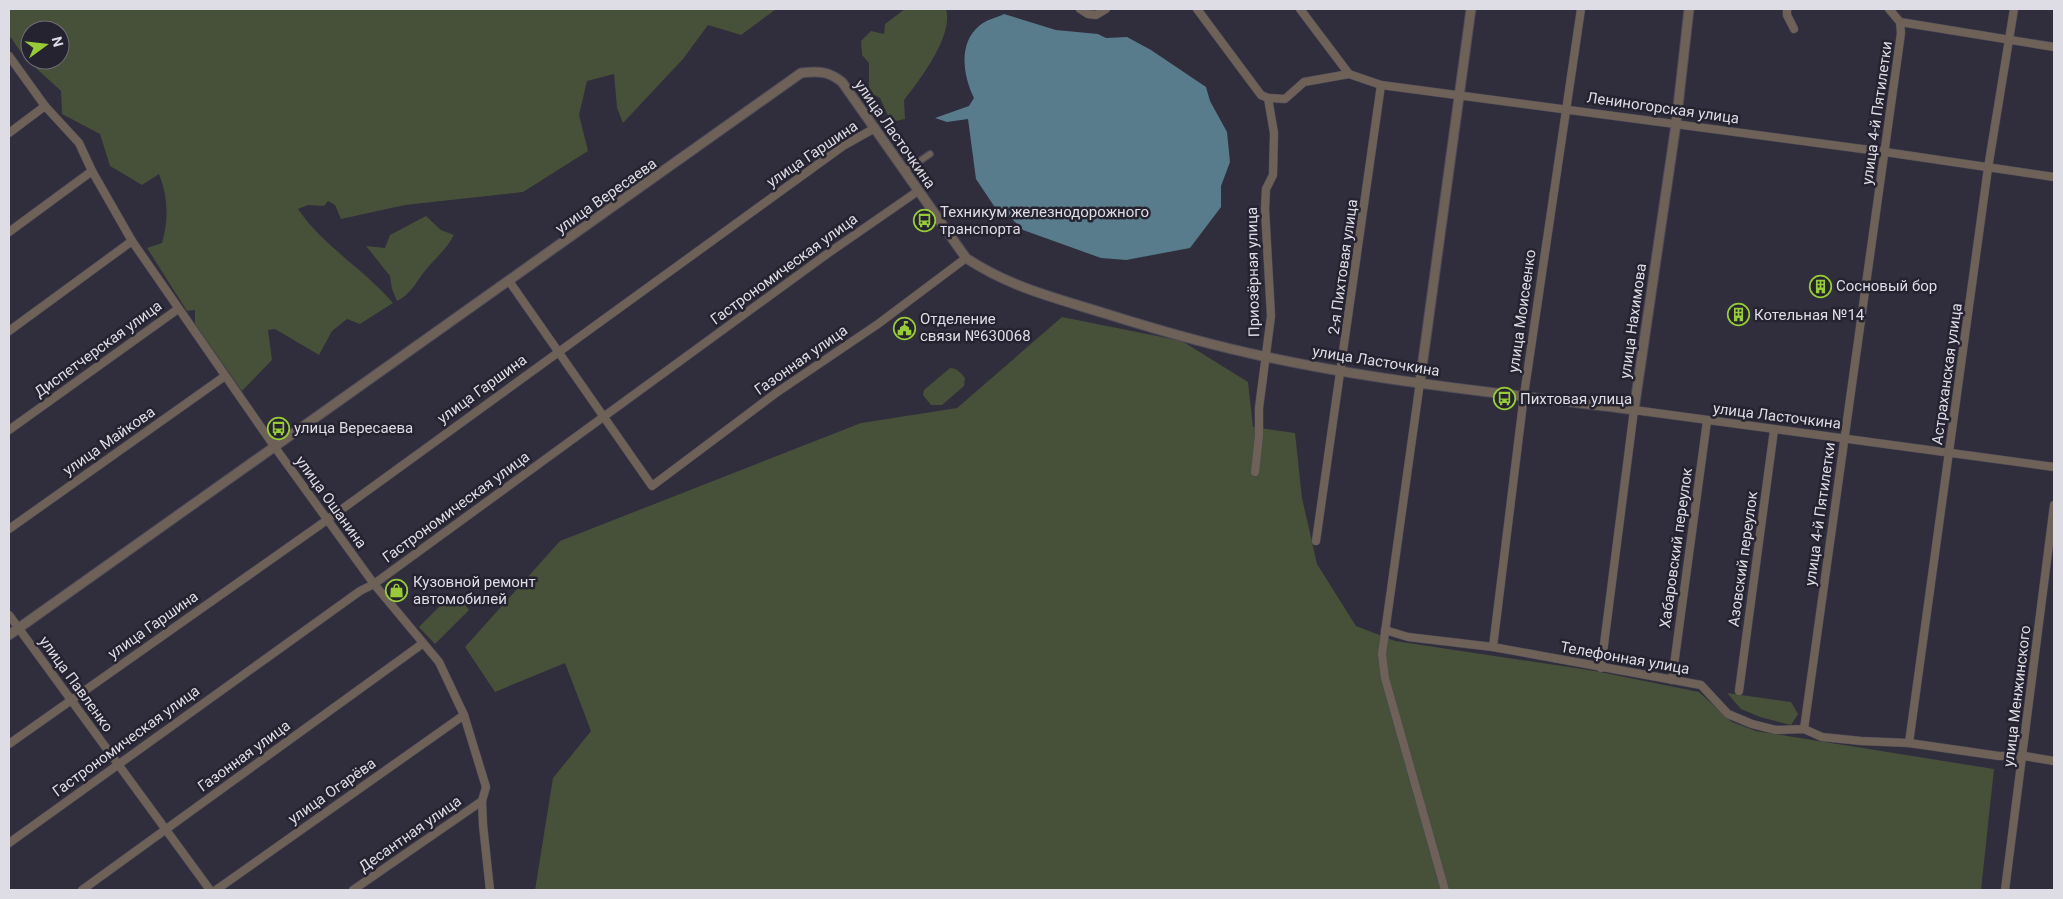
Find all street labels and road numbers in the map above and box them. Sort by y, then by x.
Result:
street label: улица 4-й Пятилетки [1858,40,1896,186]
street label: улица Ласточкина [851,76,939,192]
street label: Лениногорская улица [1586,88,1740,128]
street label: улица Гаршина [763,117,861,191]
street label: улица Вересаева [552,154,660,238]
street label: 2-я Пихтовая улица [1325,198,1361,336]
street label: Приозёрная улица [1243,207,1263,337]
street label: Гастрономическая улица [707,210,861,328]
street label: улица Моисеенко [1504,248,1540,374]
street label: улица Нахимова [1616,262,1650,380]
street label: Диспетчерская улица [31,297,165,401]
street label: Астраханская улица [1928,302,1966,446]
street label: Газонная улица [751,321,851,399]
street label: улица Ласточкина [1311,342,1441,380]
street label: улица Гаршина [434,351,530,427]
street label: улица Ласточкина [1712,399,1842,433]
street label: улица Майкова [60,403,158,479]
street label: улица 4-й Пятилетки [1801,441,1839,587]
street label: Гастрономическая улица [379,448,533,566]
street label: улица Ошанина [291,452,371,552]
street label: Хабаровский переулок [1656,467,1696,629]
street label: Азовский переулок [1725,490,1761,628]
street label: улица Гаршина [104,587,202,663]
street label: улица Менжинского [1999,624,2035,768]
street label: улица Павленко [35,633,117,735]
street label: Телефонная улица [1559,638,1691,678]
street label: Гастрономическая улица [49,682,203,800]
street label: Газонная улица [194,716,294,796]
street label: улица Огарёва [285,754,379,828]
street label: Десантная улица [355,792,465,876]

